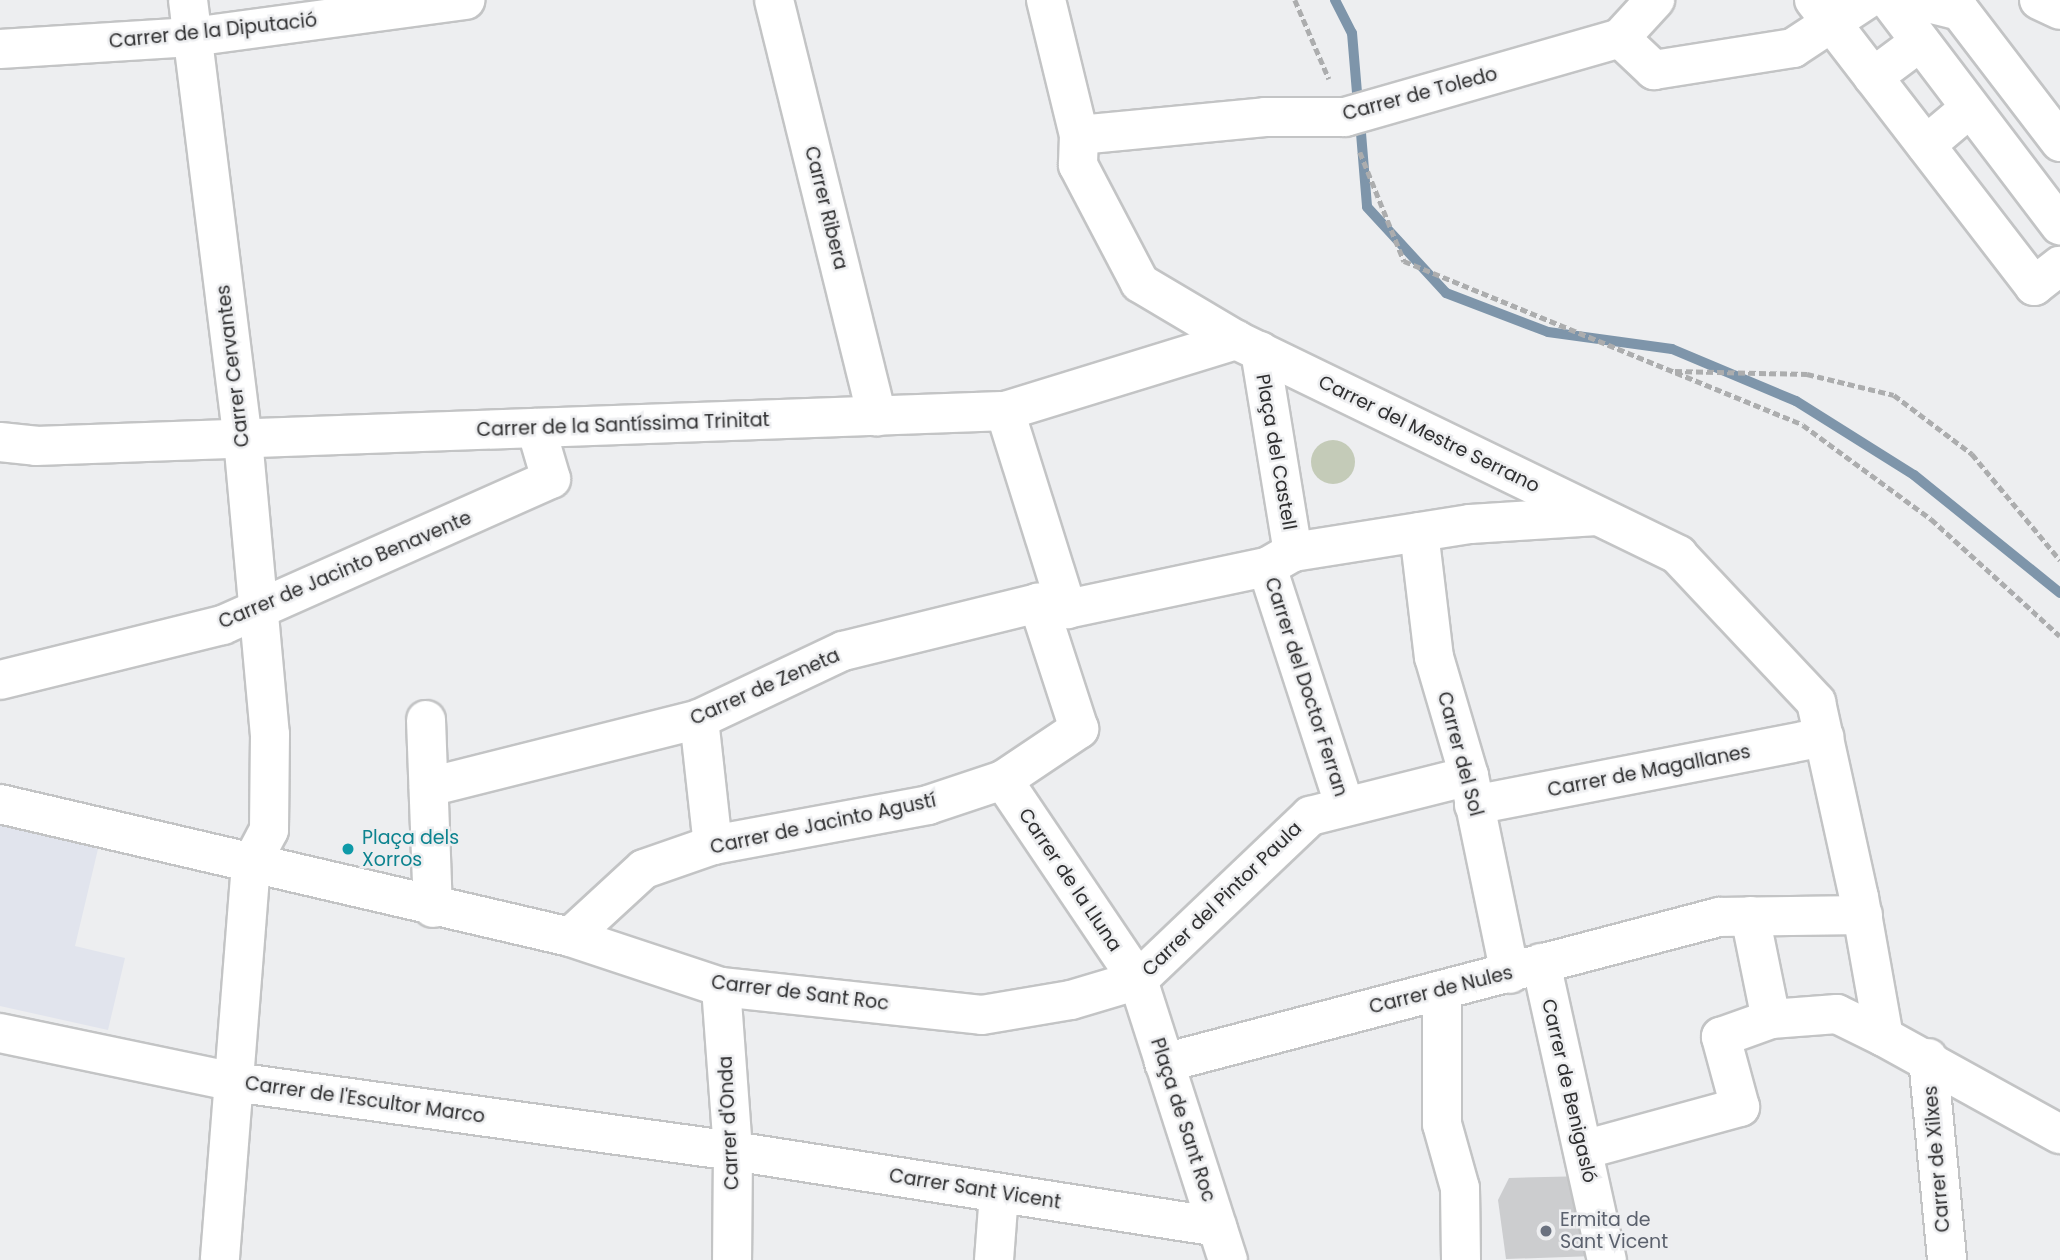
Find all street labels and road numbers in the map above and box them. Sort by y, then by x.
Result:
street label: Carrer de la Diputació [108,9,318,53]
street label: Carrer de Toledo [1340,62,1500,126]
street label: Carrer Ribera [800,144,852,272]
street label: Carrer Cervantes [212,284,254,448]
street label: Carrer del Mestre Serrano [1315,370,1543,498]
street label: Plaça del Castell [1251,372,1301,532]
street label: Carrer de la Santíssima Trinitat [476,408,770,442]
street label: Carrer de Jacinto Benavente [215,506,475,634]
street label: Carrer del Doctor Ferran [1260,575,1352,799]
street label: Carrer de Zeneta [687,644,843,730]
street label: Carrer del Sol [1432,689,1488,819]
street label: Carrer de Magallanes [1546,740,1752,802]
street label: Carrer de Jacinto Agustí [708,789,938,859]
street label: Carrer de la Lluna [1014,804,1126,956]
street label: Carrer del Pintor Paula [1138,817,1306,981]
street label: Carrer de Nules [1367,961,1515,1019]
street label: Carrer de Sant Roc [710,971,890,1015]
street label: Carrer de Benigasló [1537,997,1601,1185]
street label: Plaça de Sant Roc [1146,1035,1220,1205]
street label: Carrer d'Onda [714,1055,744,1191]
street label: Carrer de l'Escultor Marco [243,1072,487,1128]
street label: Carrer de Xilxes [1919,1085,1955,1233]
street label: Carrer Sant Vicent [887,1164,1063,1214]

